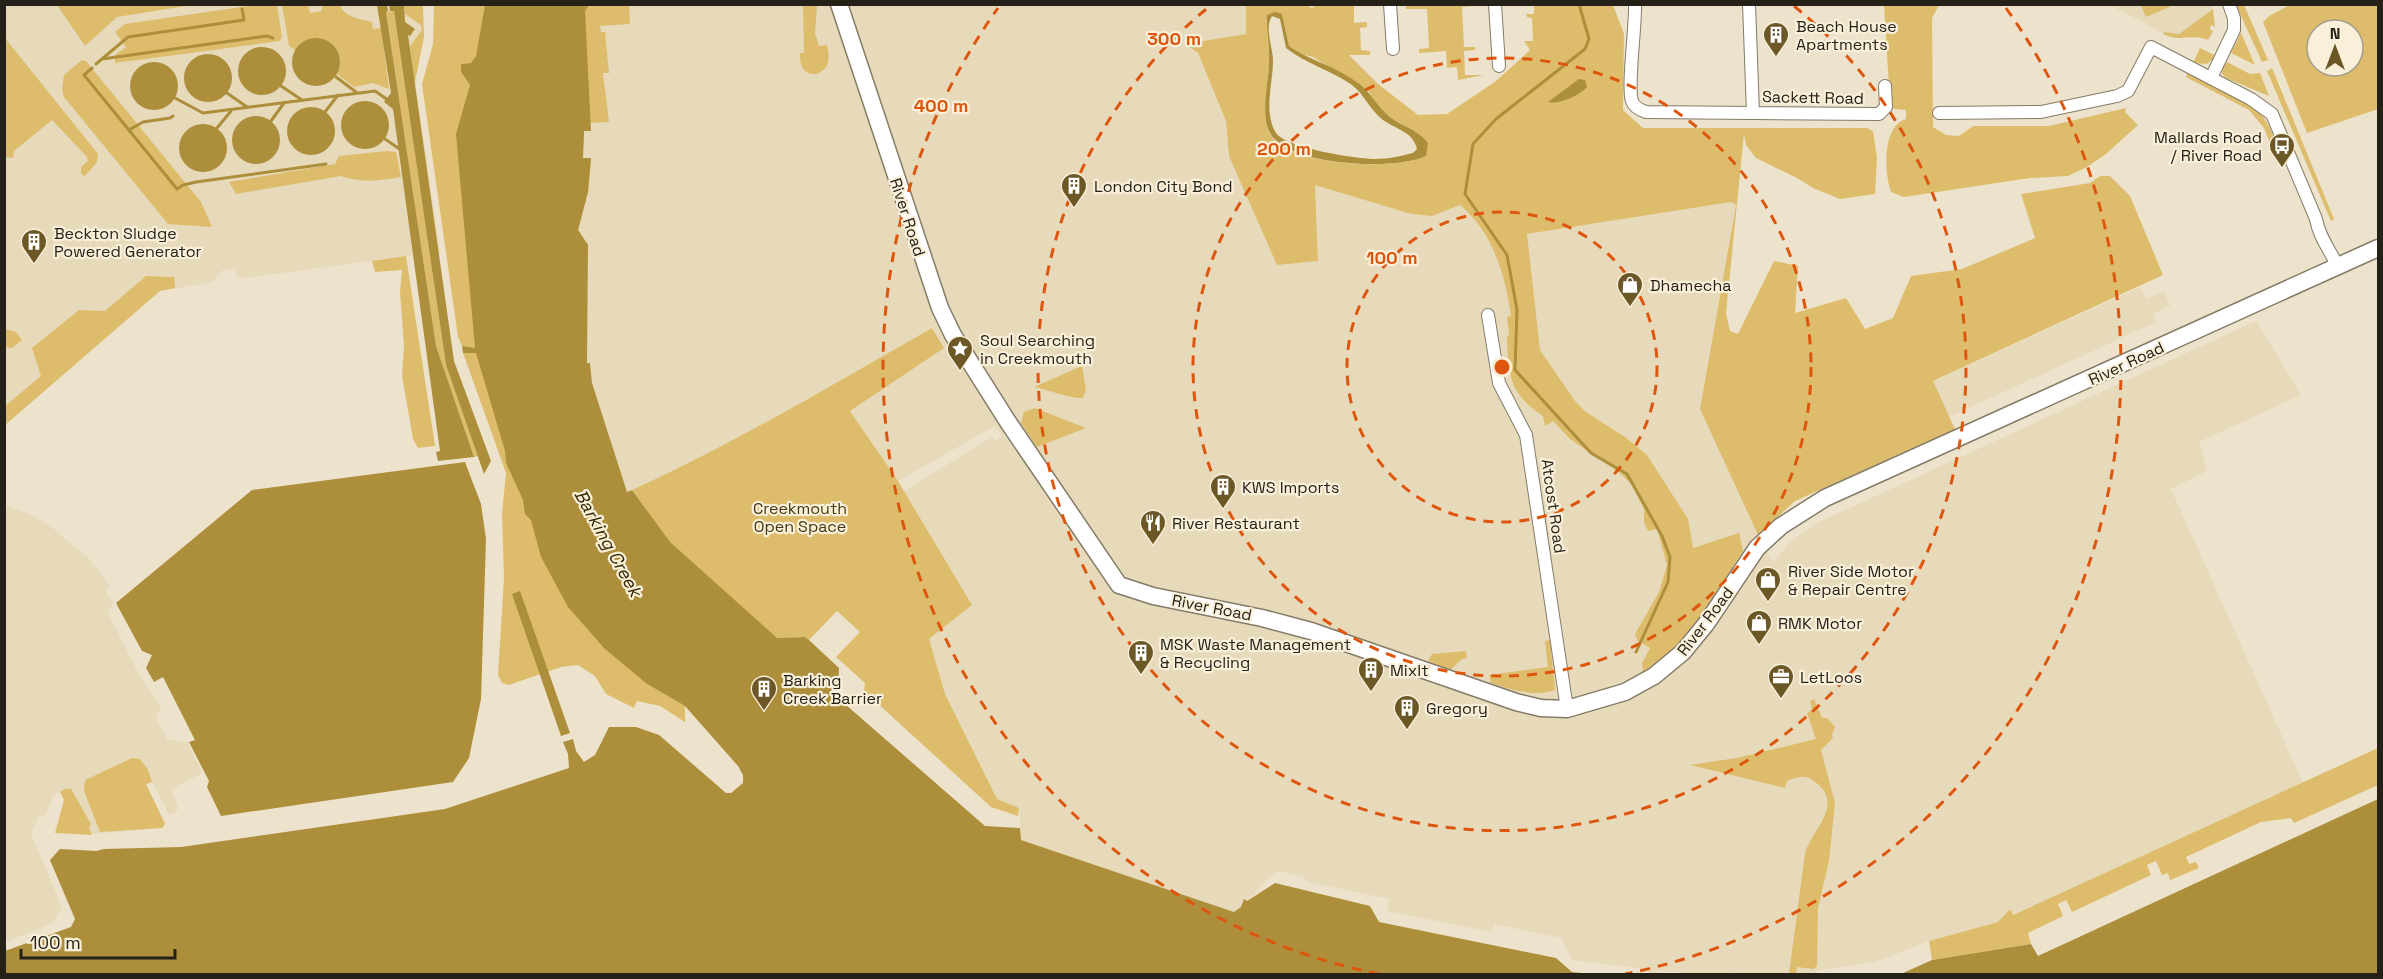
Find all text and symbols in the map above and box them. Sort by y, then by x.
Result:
place label: Beach House Apartments [1796,16,1897,55]
north arrow [2305,18,2365,78]
building icon: Beach House Apartments [1761,20,1791,58]
text: N [2330,23,2340,44]
text: 300 m [1147,27,1201,50]
street label: Sackett Road [1762,86,1864,109]
text: 400 m [914,94,968,117]
place label: Mallards Road / River Road [2154,127,2262,166]
bus stop icon: Mallards Road / River Road [2267,131,2297,169]
text: 200 m [1257,137,1311,160]
building icon: London City Bond [1059,171,1089,209]
street label: River Road [885,175,930,259]
place label: London City Bond [1094,176,1233,197]
place label: Beckton Sludge Powered Generator [54,223,202,262]
building icon: Beckton Sludge Powered Generator [19,227,49,265]
text: 100 m [1366,246,1418,269]
shop icon: Dhamecha [1615,270,1645,308]
place label: Dhamecha [1650,275,1731,296]
place label: Soul Searching in Creekmouth [980,330,1095,369]
place icon: Soul Searching in Creekmouth [945,334,975,372]
street label: River Road [2085,337,2167,390]
centre of rings [1492,357,1512,377]
street label: Atcost Road [1536,457,1571,555]
building icon: KWS Imports [1208,472,1238,510]
place label: KWS Imports [1242,477,1339,498]
water label: Barking Creek [569,485,649,603]
park label: Creekmouth Open Space [753,498,847,537]
restaurant icon: River Restaurant [1138,508,1168,546]
place label: River Restaurant [1172,513,1300,534]
place label: River Side Motor & Repair Centre [1788,561,1914,600]
shop icon: River Side Motor & Repair Centre [1753,565,1783,603]
street label: River Road [1673,583,1738,660]
street label: River Road [1170,589,1254,626]
shop icon: RMK Motor [1744,608,1774,646]
place label: RMK Motor [1778,613,1862,634]
place label: MSK Waste Management & Recycling [1160,634,1351,673]
building icon: MSK Waste Management & Recycling [1126,638,1156,676]
building icon: MixIt [1356,655,1386,693]
place label: MixIt [1390,660,1429,681]
office icon: LetLoos [1766,662,1796,700]
place label: LetLoos [1800,667,1862,688]
place label: Barking Creek Barrier [783,670,882,709]
building icon: Barking Creek Barrier [749,674,779,712]
building icon: Gregory [1392,693,1422,731]
place label: Gregory [1426,698,1488,719]
scale bar [21,922,176,960]
text: 100 m [30,931,81,954]

